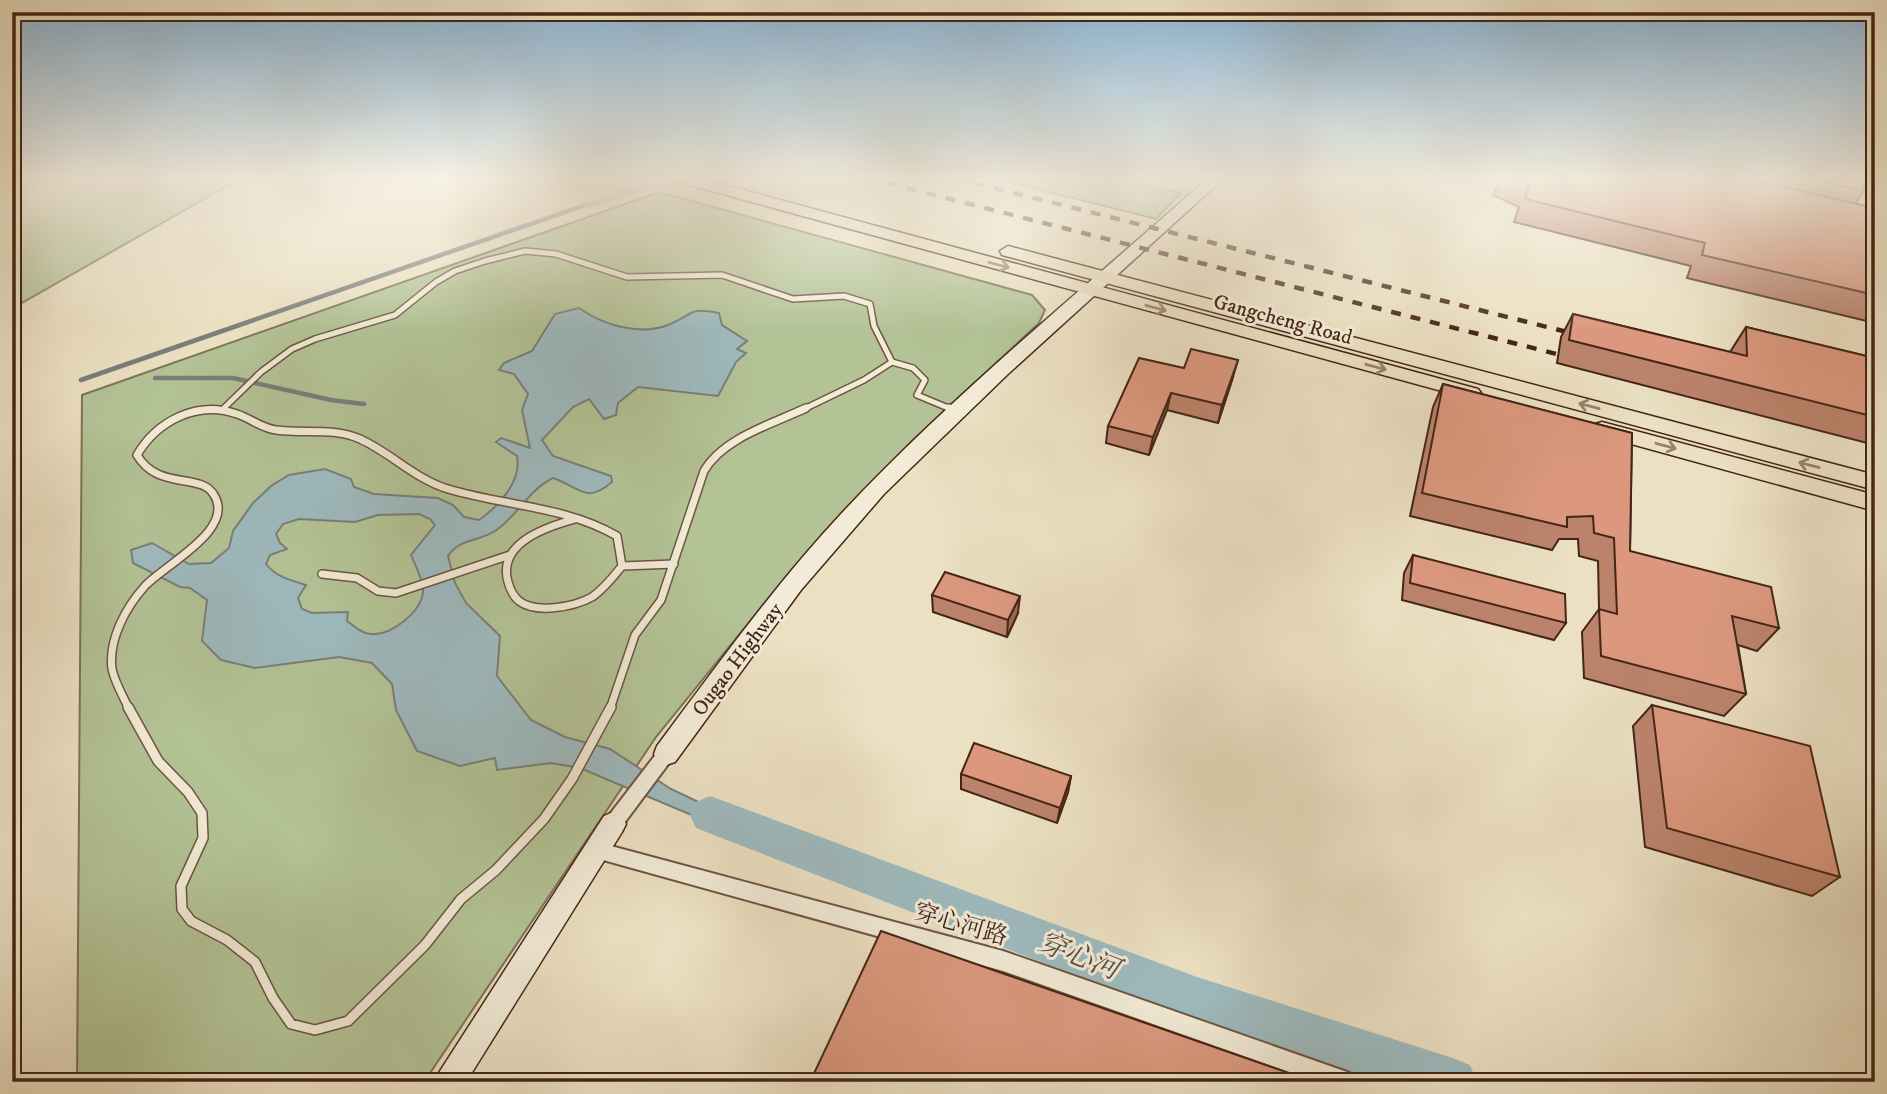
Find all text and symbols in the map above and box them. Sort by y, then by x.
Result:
one-way arrow [987,259,1010,272]
street label: Gangcheng Road [1210,289,1356,351]
one-way arrow [1144,302,1167,315]
one-way arrow [1364,362,1386,375]
one-way arrow [1578,399,1600,412]
one-way arrow [1655,441,1677,454]
one-way arrow [1798,458,1821,471]
street label: Ougao Highway [687,597,789,721]
street label: 穿心河路 [910,897,1011,953]
water label: 穿心河 [1033,925,1129,990]

